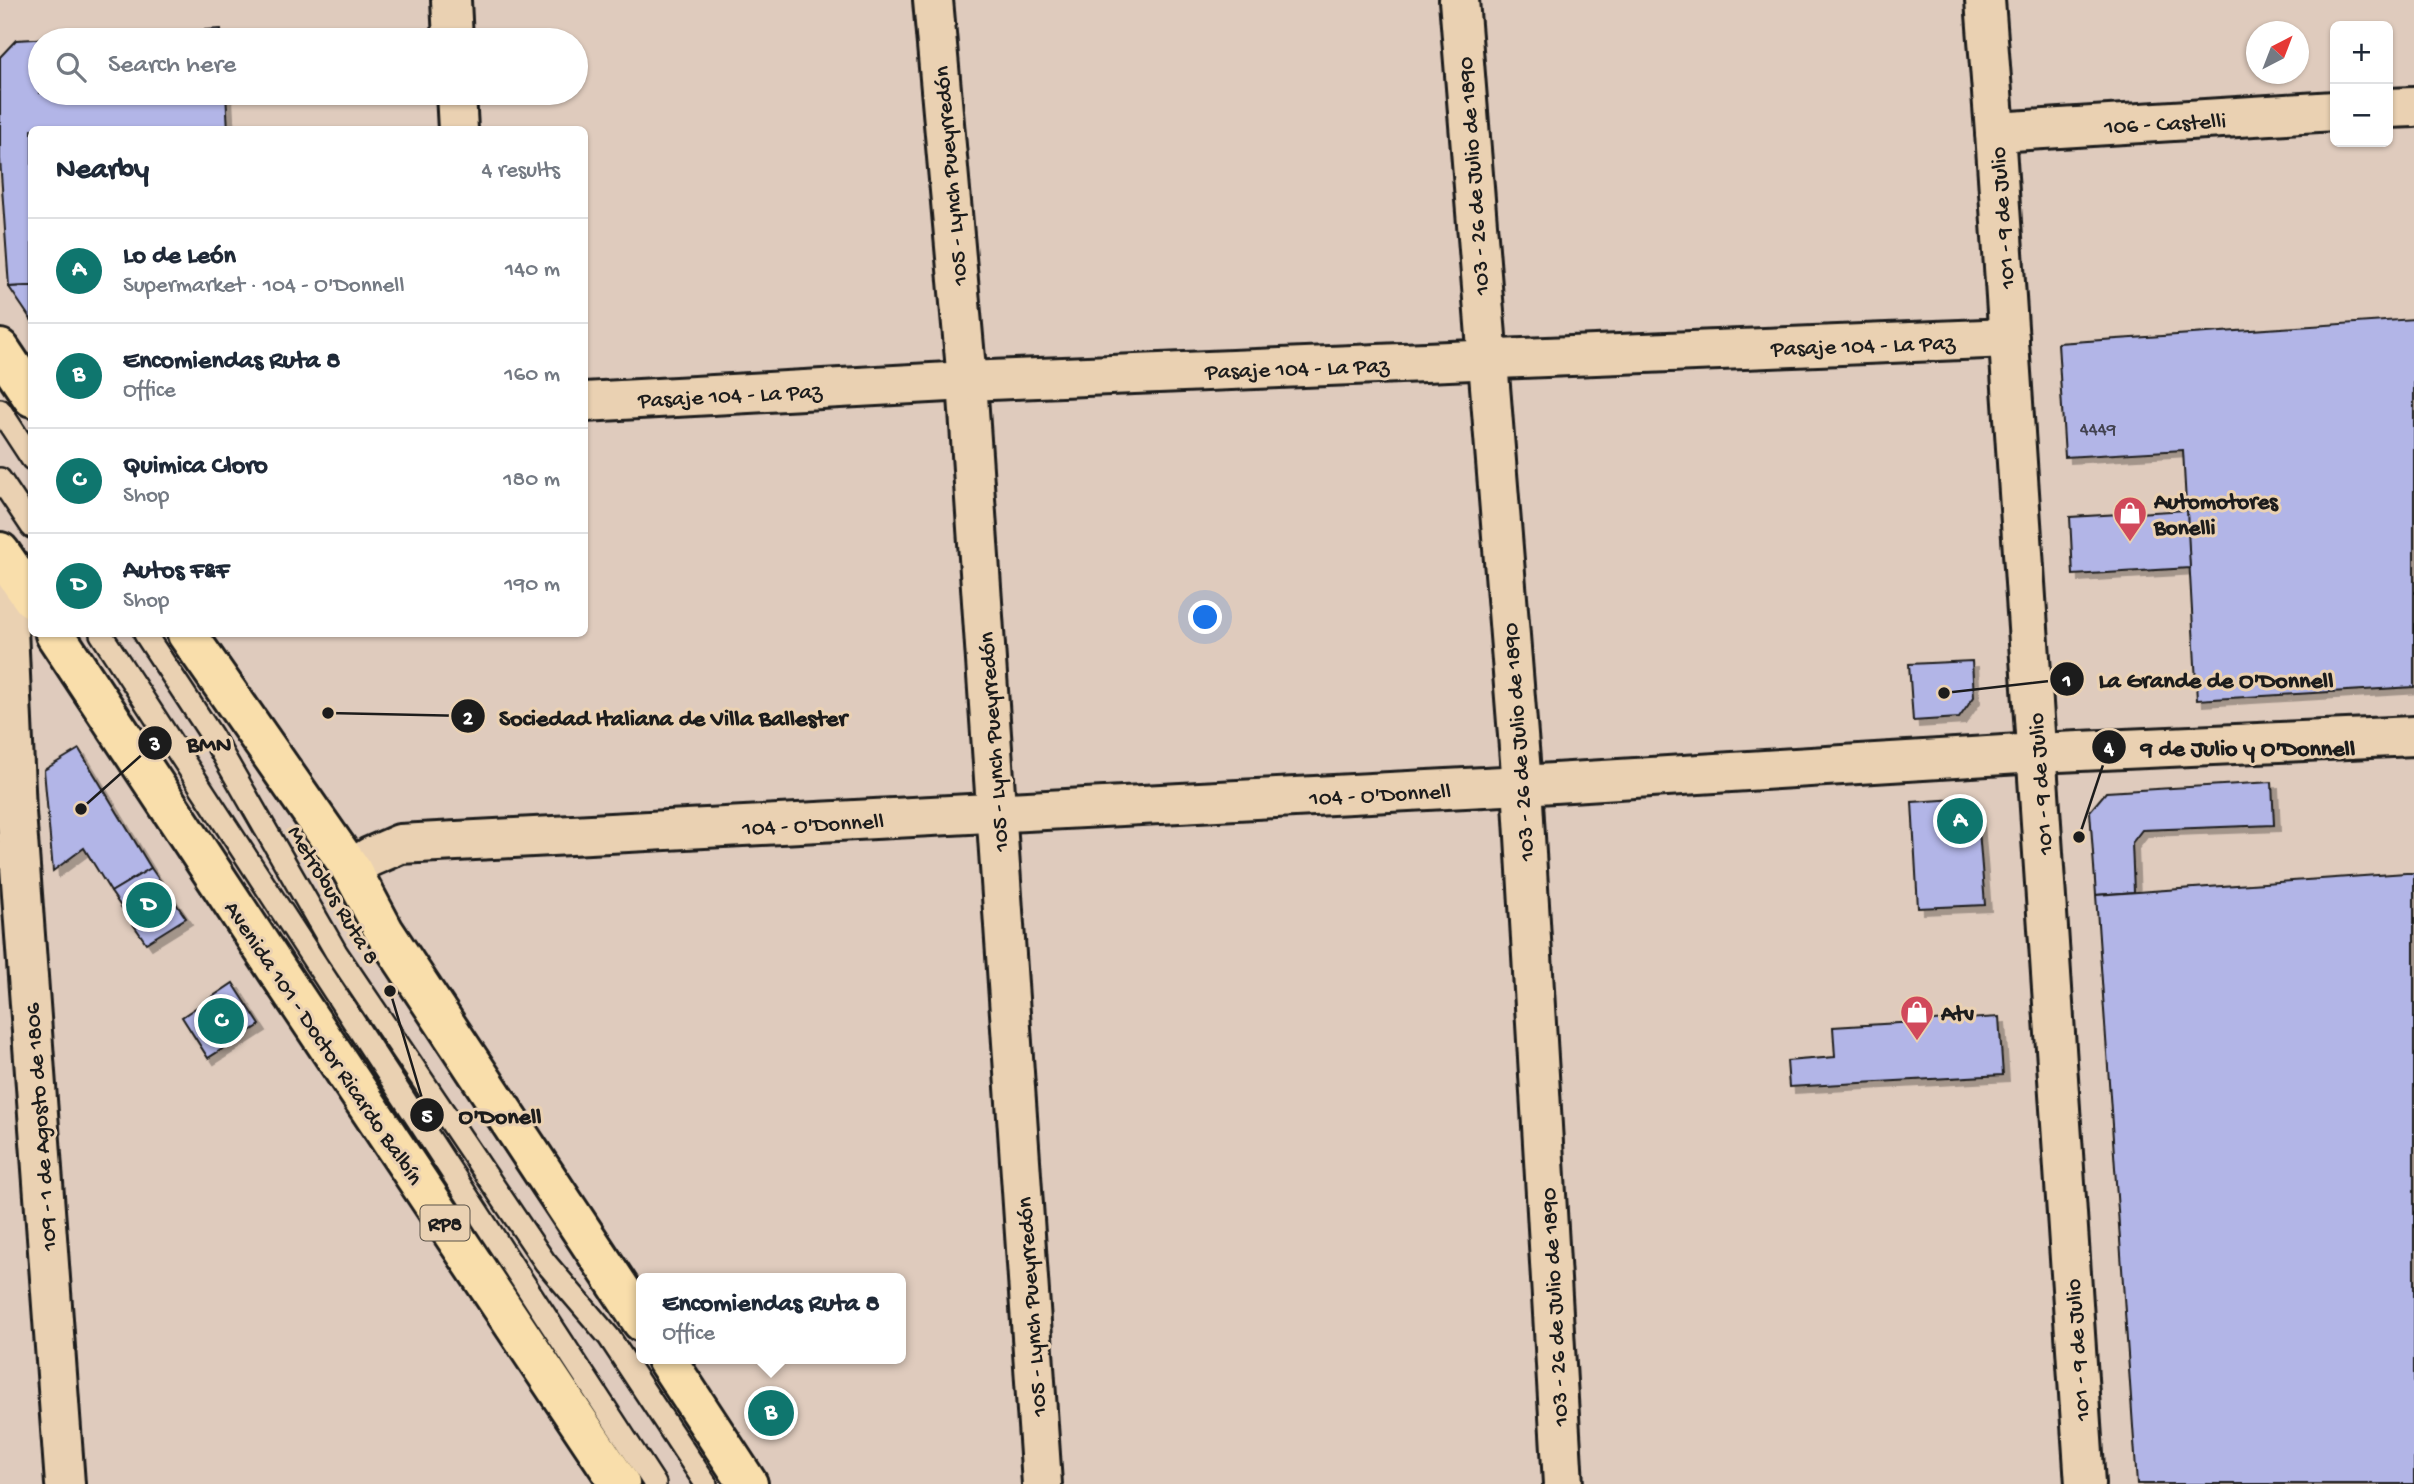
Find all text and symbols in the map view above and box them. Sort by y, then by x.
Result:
north arrow [2246,21,2309,84]
map controls [2330,21,2393,147]
button: + [2330,21,2393,84]
search box [28,28,588,105]
icon: search [52,48,90,86]
text: Search here [108,51,236,82]
street label: 103 - 26 de Julio de 1890 [1454,55,1497,297]
street label: 105 - Lynch Pueyrredón [929,65,976,287]
button: − [2330,84,2393,147]
street label: 106 - Castelli [2102,109,2227,142]
street label: 101 - 9 de Julio [1986,146,2023,291]
text: Nearby [56,154,149,189]
text: 4 results [481,158,560,185]
text: Lo de León [123,242,236,273]
text: A [72,257,86,284]
text: 140 m [505,257,560,284]
text: Supermarket · 104 - O'Donnell [123,273,404,300]
street label: Pasaje 104 - La Paz [1770,331,1957,364]
text: Encomiendas Ruta 8 [123,347,340,378]
street label: Pasaje 104 - La Paz [1204,354,1391,387]
text: B [73,362,85,389]
text: 160 m [504,362,560,389]
text: Office [123,378,176,405]
street label: Pasaje 104 - La Paz [636,379,824,416]
house number: 4449 [2080,419,2117,442]
text: Quimica Cloro [123,452,268,483]
text: C [73,467,85,494]
text: 180 m [503,467,560,494]
text: Shop [123,483,169,510]
place label: Automotores Bonelli [2153,490,2279,543]
shop icon: Automotores Bonelli [2111,494,2149,543]
text: Autos F&F [123,557,229,588]
text: D [72,572,87,599]
text: 190 m [504,572,560,599]
text: Shop [123,588,169,615]
your location [1188,600,1222,634]
street label: 103 - 26 de Julio de 1890 [1499,621,1542,863]
street label: 105 - Lynch Pueyrredón [974,631,1017,853]
callout: La Grande de O'Donnell [2049,657,2347,702]
text: La Grande de O'Donnell [2099,668,2333,697]
text: 1 [2062,670,2071,695]
callout: Sociedad Italiana de Villa Ballester [450,694,861,739]
text: Sociedad Italiana de Villa Ballester [499,706,849,735]
text: 2 [463,708,474,733]
street label: 101 - 9 de Julio [2024,712,2061,857]
callout: BMN [137,720,245,765]
callout: 9 de Julio y O'Donnell [2092,725,2369,770]
text: BMN [186,732,231,761]
text: 3 [149,734,161,759]
text: 9 de Julio y O'Donnell [2140,736,2355,765]
text: 4 [2103,738,2115,763]
street label: 104 - O'Donnell [1308,779,1452,814]
pin: A [1937,795,1983,847]
street label: 104 - O'Donnell [741,809,885,844]
street label: Metrobus Ruta 8 [280,821,384,970]
pin: D [126,879,172,931]
street label: Avenida 101 - Doctor Ricardo Balbín [217,897,428,1191]
shop icon: Atv [1898,993,1936,1042]
pin: C [198,995,244,1047]
street label: 109 - 1 de Agosto de 1806 [20,1001,65,1253]
place label: Atv [1940,1002,1974,1029]
callout: O'Donell [410,1092,556,1137]
text: O'Donell [458,1104,542,1133]
text: 5 [421,1106,433,1131]
street label: 103 - 26 de Julio de 1890 [1537,1187,1576,1428]
street label: 105 - Lynch Pueyrredón [1012,1196,1055,1418]
road number: RP8 [420,1206,470,1240]
popup [636,1273,906,1364]
street label: 101 - 9 de Julio [2061,1278,2098,1423]
text: Encomiendas Ruta 8 [662,1290,880,1321]
text: Office [662,1321,715,1348]
pin: B [748,1387,794,1439]

